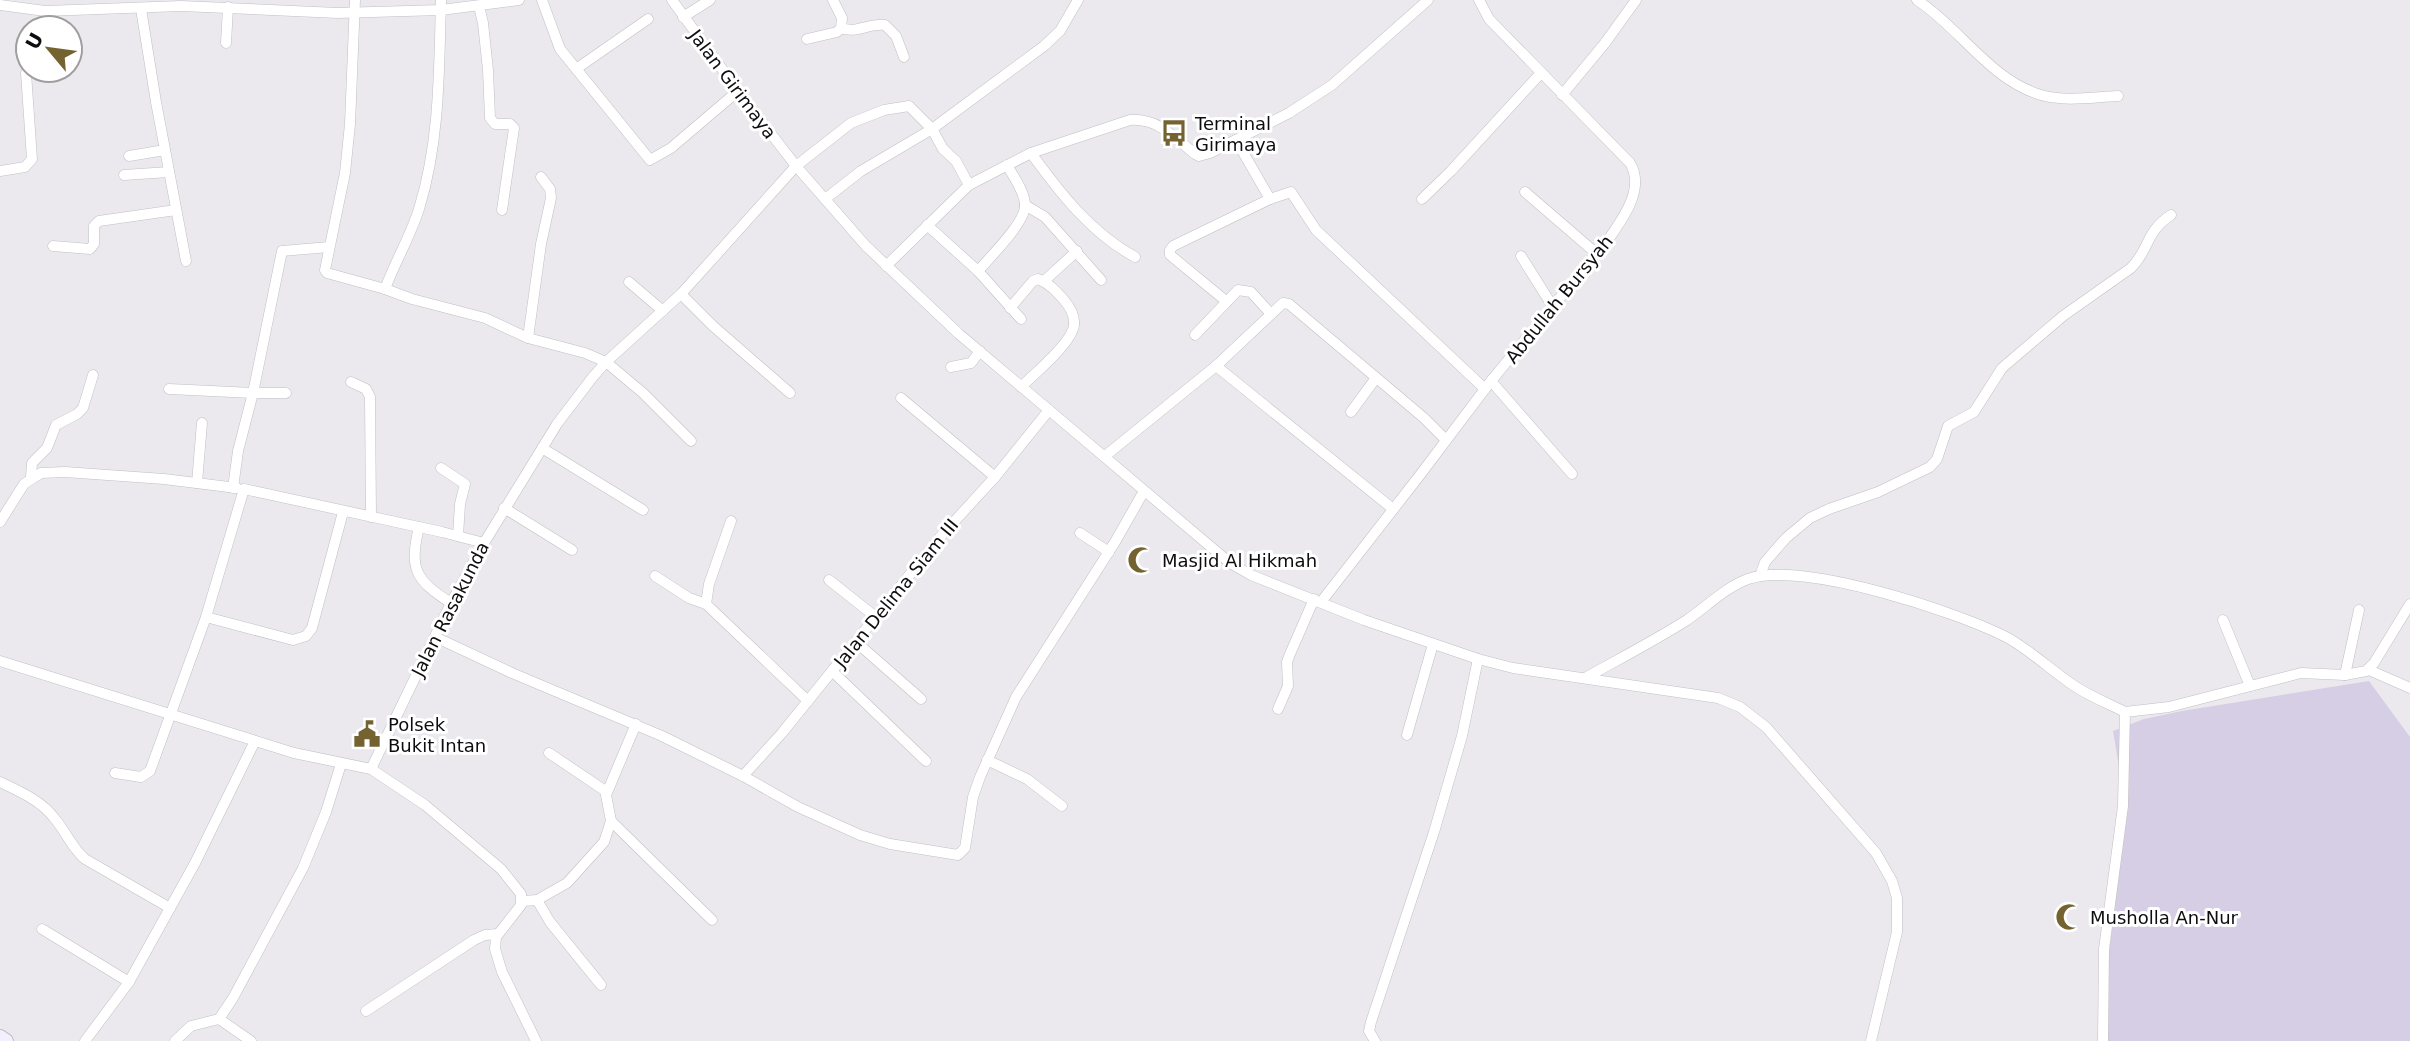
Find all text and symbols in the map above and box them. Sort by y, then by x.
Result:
north arrow [14,14,84,84]
street label: Jalan Girimaya [685,25,781,143]
text: U [21,29,47,53]
place label: Terminal Girimaya [1194,113,1277,155]
bus stop icon: Terminal Girimaya [1159,118,1189,148]
street label: Abdullah Bursyah [1501,231,1617,367]
street label: Jalan Delima Siam III [829,514,962,672]
street label: Jalan Rasakunda [407,538,493,681]
mosque icon: Masjid Al Hikmah [1126,545,1156,575]
place label: Masjid Al Hikmah [1162,550,1317,571]
place label: Polsek Bukit Intan [388,714,486,756]
public building icon: Polsek Bukit Intan [352,719,382,749]
mosque icon: Musholla An-Nur [2054,902,2084,932]
place label: Musholla An-Nur [2090,907,2239,928]

